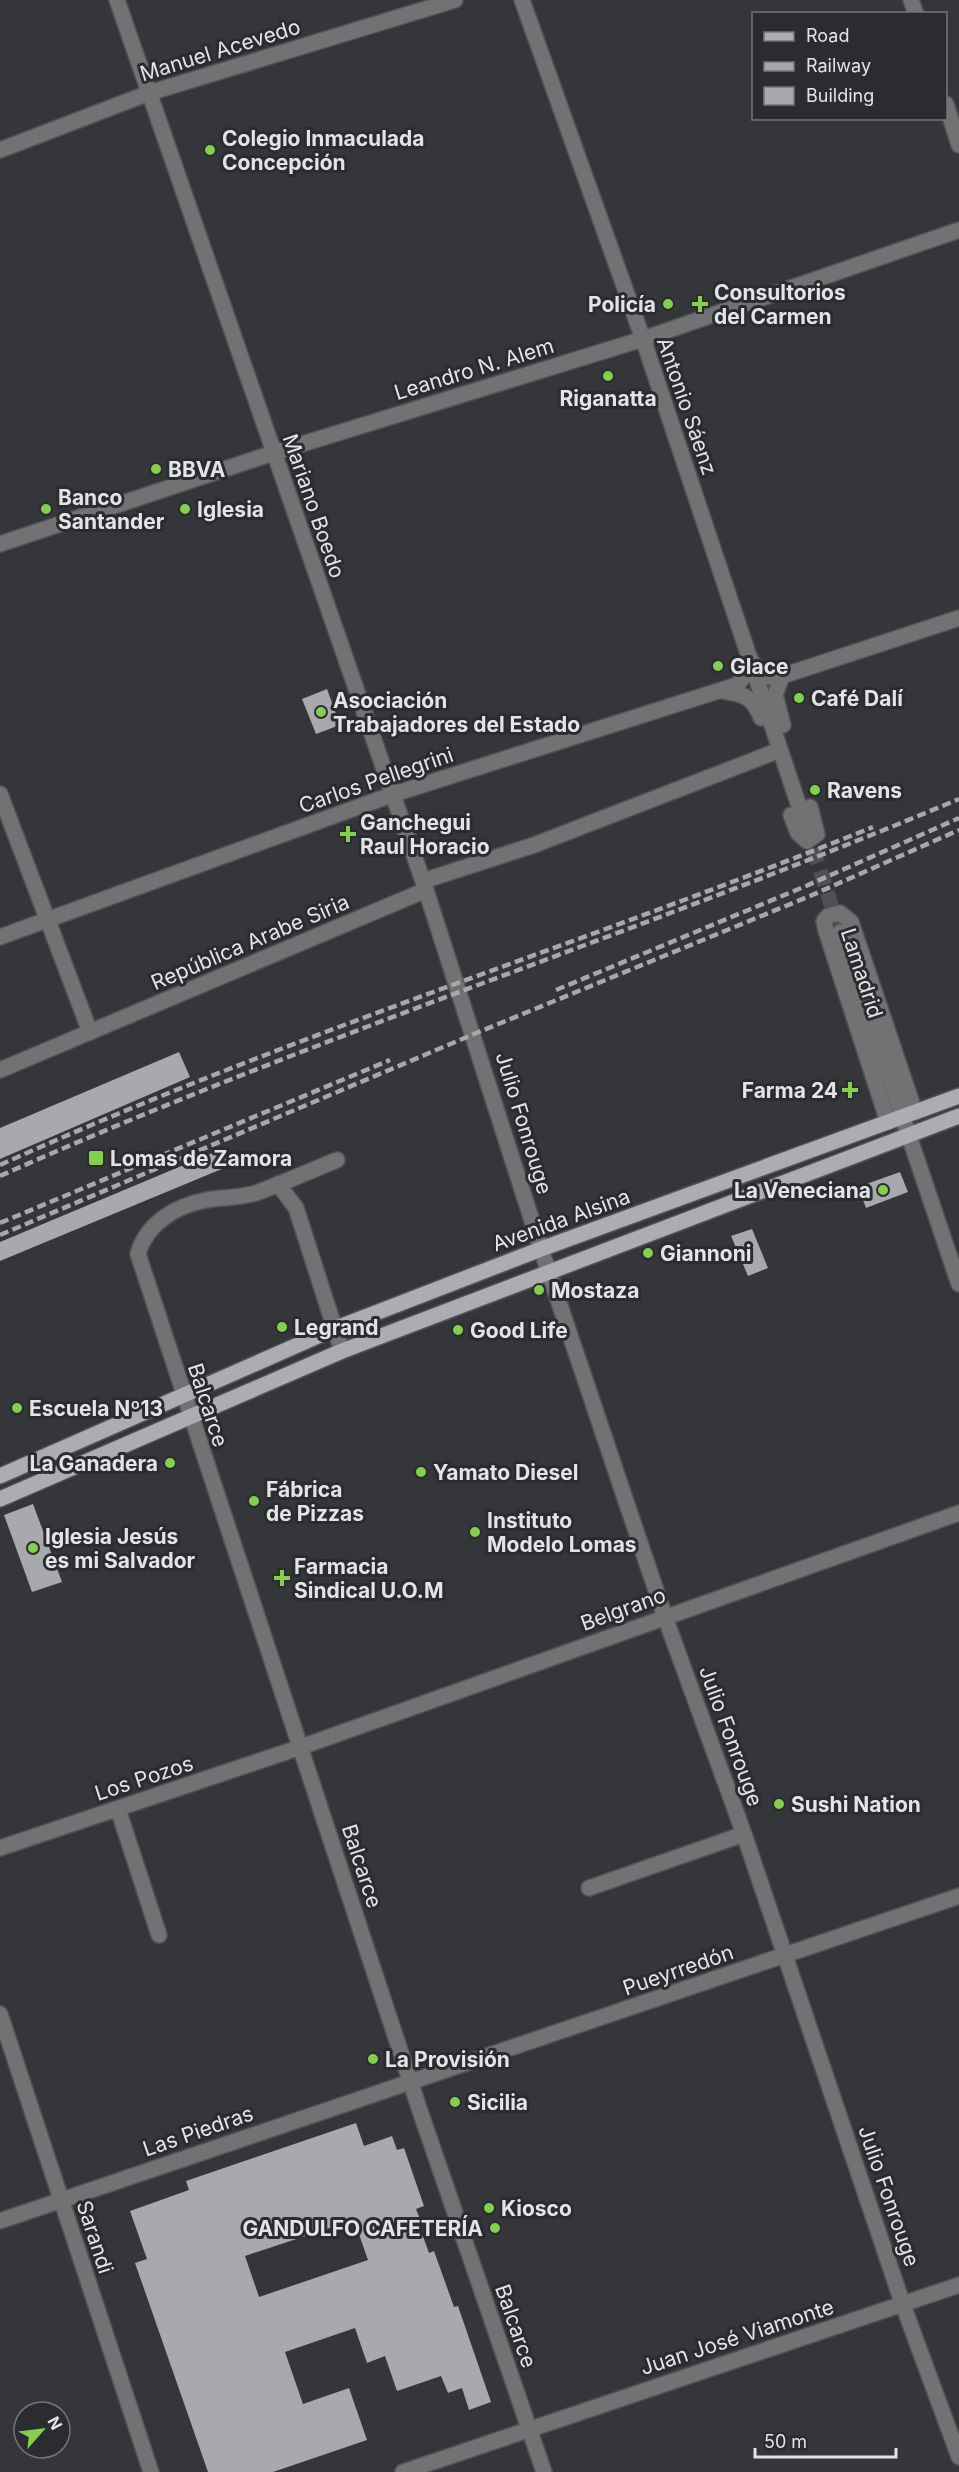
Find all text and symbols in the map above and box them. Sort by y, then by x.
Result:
legend [752,12,947,120]
street label: Manuel Acevedo [137,14,303,86]
text: Road [806,25,849,46]
text: Railway [806,55,871,76]
text: Building [806,85,874,106]
place label: Colegio Inmaculada Concepción [222,126,425,175]
marker: Colegio Inmaculada Concepción [203,143,217,157]
place label: Consultorios del Carmen [714,280,846,329]
place label: Policía [588,292,656,317]
marker: Consultorios del Carmen [691,295,709,313]
marker: Policía [661,297,675,311]
street label: Leandro N. Alem [391,333,557,405]
street label: Antonio Sáenz [652,334,722,478]
marker: Riganatta [601,369,615,383]
place label: Riganatta [559,386,657,411]
street label: Mariano Boedo [278,431,350,581]
place label: BBVA [168,457,226,482]
marker: BBVA [149,462,163,476]
place label: Banco Santander [58,485,165,534]
place label: Iglesia [197,497,264,522]
marker: Banco Santander [39,502,53,516]
marker: Iglesia [178,502,192,516]
place label: Glace [730,654,789,679]
marker: Glace [711,659,725,673]
place label: Café Dalí [811,686,903,711]
place label: Asociación Trabajadores del Estado [333,688,580,737]
marker: Café Dalí [792,691,806,705]
marker: Asociación Trabajadores del Estado [314,705,328,719]
street label: Carlos Pellegrini [295,742,457,818]
place label: Ravens [827,778,902,803]
marker: Ravens [808,783,822,797]
place label: Ganchegui Raul Horacio [360,810,490,859]
marker: Ganchegui Raul Horacio [341,827,355,841]
street label: República Arabe Siria [147,889,353,995]
street label: Lamadrid [836,925,888,1021]
street label: Julio Fonrouge [491,1049,557,1197]
place label: Farma 24 [742,1078,838,1103]
marker: Farma 24 [843,1083,857,1097]
place label: Lomas de Zamora [110,1146,292,1171]
marker: Lomas de Zamora [87,1149,105,1167]
place label: La Veneciana [734,1178,871,1203]
marker: La Veneciana [876,1183,890,1197]
street label: Avenida Alsina [489,1184,633,1256]
place label: Giannoni [660,1241,751,1266]
marker: Giannoni [641,1246,655,1260]
place label: Mostaza [551,1278,639,1303]
marker: Mostaza [532,1283,546,1297]
place label: Legrand [294,1315,378,1340]
place label: Good Life [470,1318,568,1343]
marker: Legrand [275,1320,289,1334]
marker: Good Life [451,1323,465,1337]
street label: Balcarce [183,1360,233,1450]
place label: Escuela Nº13 [29,1396,163,1421]
marker: Escuela Nº13 [10,1401,24,1415]
place label: La Ganadera [30,1451,158,1476]
marker: La Ganadera [163,1456,177,1470]
place label: Yamato Diesel [433,1460,578,1485]
marker: Yamato Diesel [414,1465,428,1479]
place label: Fábrica de Pizzas [266,1477,364,1526]
marker: Fábrica de Pizzas [247,1494,261,1508]
place label: Instituto Modelo Lomas [487,1508,637,1557]
place label: Iglesia Jesús es mi Salvador [45,1524,196,1573]
marker: Instituto Modelo Lomas [468,1525,482,1539]
marker: Iglesia Jesús es mi Salvador [26,1541,40,1555]
place label: Farmacia Sindical U.O.M [294,1554,443,1603]
marker: Farmacia Sindical U.O.M [275,1571,289,1585]
street label: Belgrano [577,1582,669,1636]
street label: Julio Fonrouge [694,1663,768,1809]
street label: Los Pozos [92,1750,196,1806]
place label: Sushi Nation [791,1792,921,1817]
marker: Sushi Nation [772,1797,786,1811]
street label: Balcarce [337,1821,387,1911]
street label: Pueyrredón [619,1939,737,2001]
place label: La Provisión [385,2047,510,2072]
marker: La Provisión [366,2052,380,2066]
place label: Sicilia [467,2090,528,2115]
marker: Sicilia [448,2095,462,2109]
street label: Las Piedras [140,2100,256,2162]
street label: Julio Fonrouge [853,2122,925,2270]
place label: Kiosco [501,2196,572,2221]
street label: Sarandi [71,2197,119,2277]
marker: Kiosco [482,2201,496,2215]
place label: GANDULFO CAFETERÍA [242,2215,483,2241]
marker: GANDULFO CAFETERÍA [488,2221,502,2235]
street label: Balcarce [490,2281,542,2371]
street label: Juan José Viamonte [637,2294,837,2380]
north arrow [12,2400,72,2460]
text: N [44,2413,67,2433]
scale bar [755,2421,896,2459]
text: 50 m [764,2431,807,2452]

